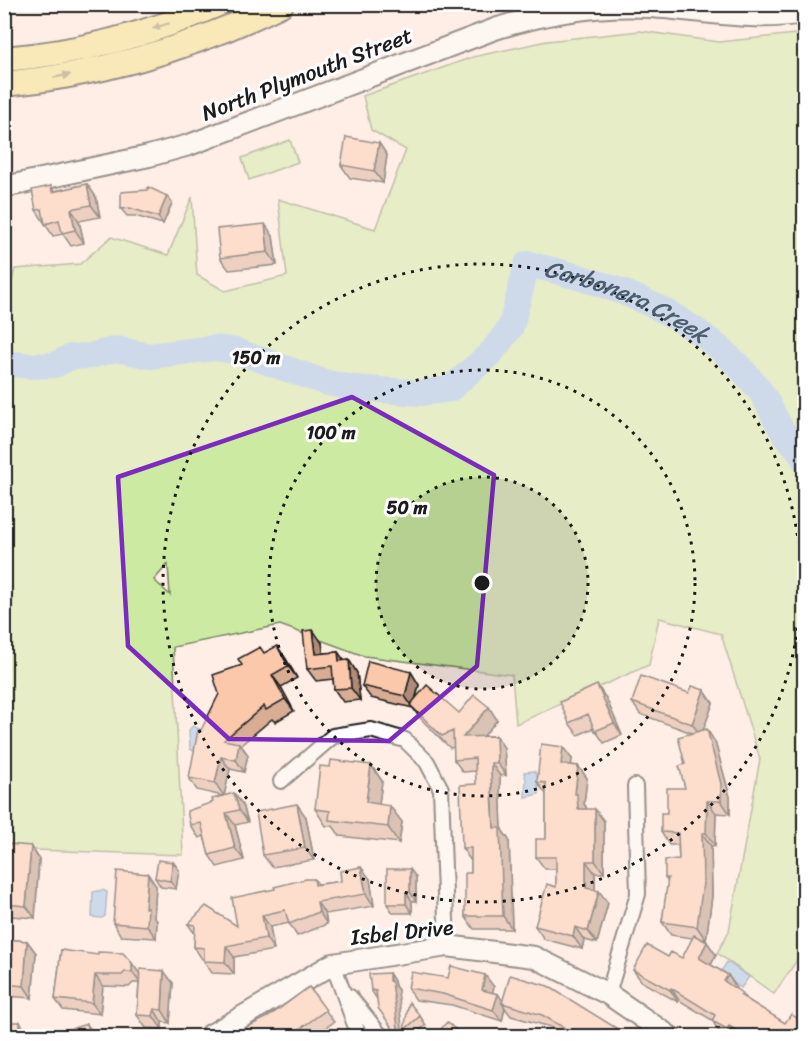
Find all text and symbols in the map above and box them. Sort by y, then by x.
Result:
street label: North Plymouth Street [196,16,419,132]
one-way arrow [152,22,170,32]
one-way arrow [53,72,72,81]
water label: Carbonera Creek [540,248,719,355]
text: 150 m [232,342,280,374]
text: 100 m [307,417,356,449]
text: 50 m [387,492,428,524]
centre of rings [472,573,492,593]
street label: Isbel Drive [348,907,456,957]

